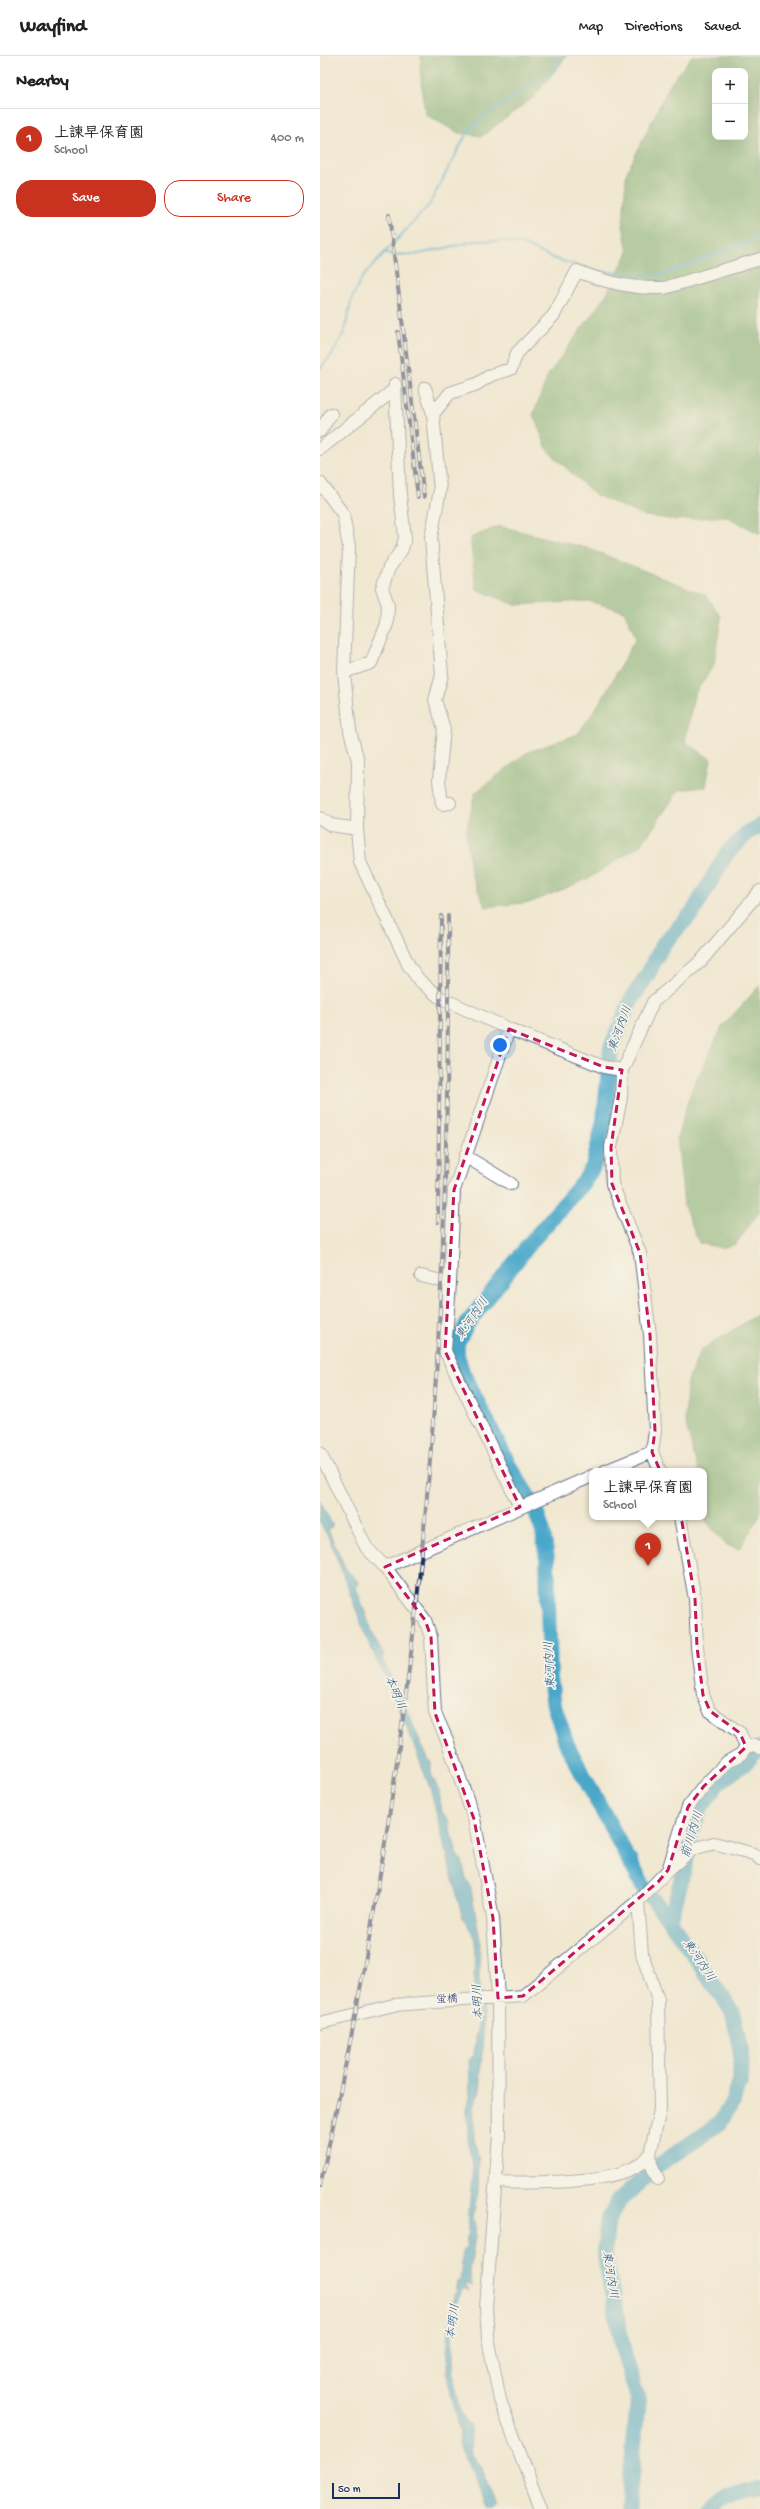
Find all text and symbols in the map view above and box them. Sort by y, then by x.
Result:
text: Wayfind [20,16,86,39]
text: Map [579,19,603,36]
text: Directions [625,19,682,36]
text: Saved [704,19,740,36]
map controls [712,68,748,140]
button: + [712,68,748,104]
text: Nearby [16,72,69,92]
button: − [712,104,748,140]
text: 上諫早保育園 [54,125,144,143]
text: 1 [26,131,32,146]
text: 400 m [271,131,304,146]
text: School [54,143,88,158]
button: Save [16,180,156,217]
button: Share [164,180,304,217]
water label: 東河内川 [605,1004,636,1054]
your location [490,1035,510,1055]
water label: 東河内川 [453,1295,492,1343]
popup [589,1468,707,1520]
text: 上諫早保育園 [603,1480,693,1498]
text: School [603,1498,637,1513]
pin: 1 [635,1533,661,1566]
water label: 東河内川 [542,1641,559,1689]
water label: 本明川 [381,1673,408,1712]
water label: 前川内川 [678,1810,707,1860]
water label: 東河内川 [679,1937,718,1985]
water label: 本明川 [470,1984,487,2020]
street label: 蛍橋 [436,1993,458,2006]
water label: 東河内川 [598,2250,621,2300]
water label: 本明川 [444,2303,463,2341]
scale bar [332,2481,400,2500]
text: 50 m [338,2484,360,2496]

